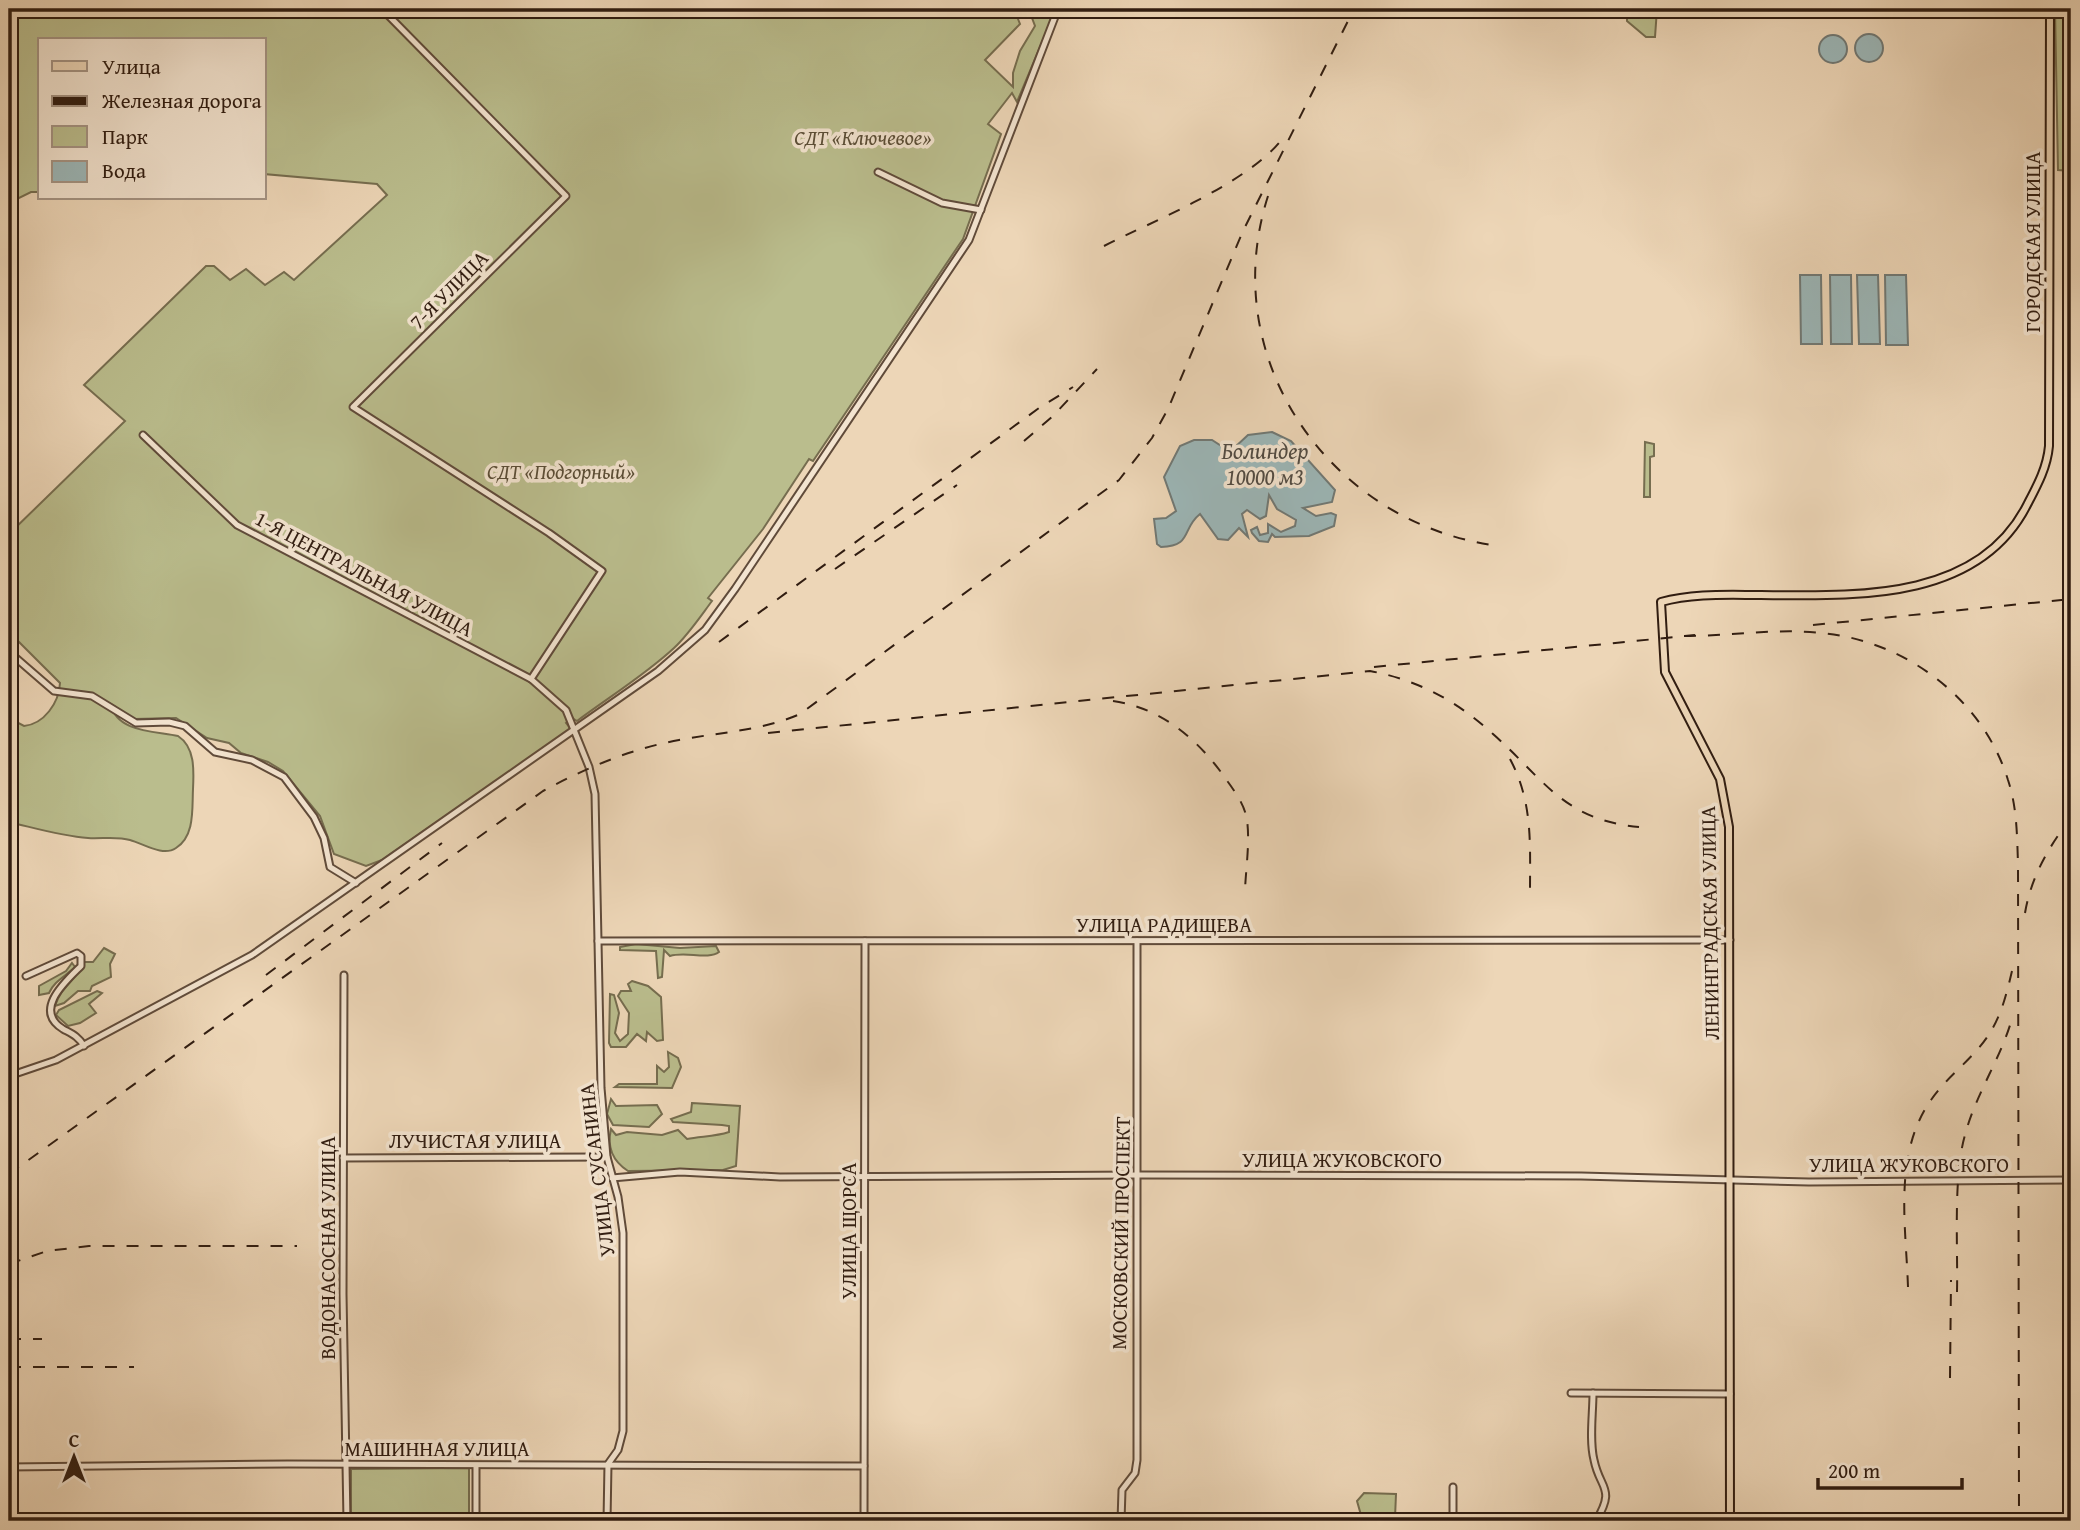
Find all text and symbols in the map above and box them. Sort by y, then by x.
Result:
legend [38,38,266,200]
text: Улица [102,51,161,82]
text: Железная дорога [101,85,262,116]
text: Парк [102,121,148,152]
park label: СДТ «Ключевое» [794,122,932,153]
street label: ГОРОДСКАЯ УЛИЦА [2017,151,2048,332]
text: Вода [102,155,146,186]
street label: 7-Я УЛИЦА [402,243,495,336]
water label: Болиндер 10000 м3 [1221,434,1309,493]
park label: СДТ «Подгорный» [487,456,635,487]
street label: 1-Я ЦЕНТРАЛЬНАЯ УЛИЦА [250,503,479,645]
street label: ЛЕНИНГРАДСКАЯ УЛИЦА [1692,805,1727,1040]
street label: УЛИЦА РАДИЩЕВА [1076,909,1252,940]
street label: УЛИЦА СУСАНИНА [570,1081,623,1258]
street label: МОСКОВСКИЙ ПРОСПЕКТ [1103,1116,1138,1350]
street label: ЛУЧИСТАЯ УЛИЦА [389,1125,562,1156]
street label: ВОДОНАСОСНАЯ УЛИЦА [312,1136,343,1360]
street label: УЛИЦА ЖУКОВСКОГО [1242,1144,1442,1175]
street label: УЛИЦА ЖУКОВСКОГО [1809,1149,2009,1180]
street label: УЛИЦА ЩОРСА [833,1162,864,1300]
north arrow [38,1422,108,1492]
text: С [69,1426,80,1454]
street label: МАШИННАЯ УЛИЦА [344,1433,530,1464]
scale bar [1818,1446,1961,1490]
text: 200 m [1828,1455,1880,1486]

